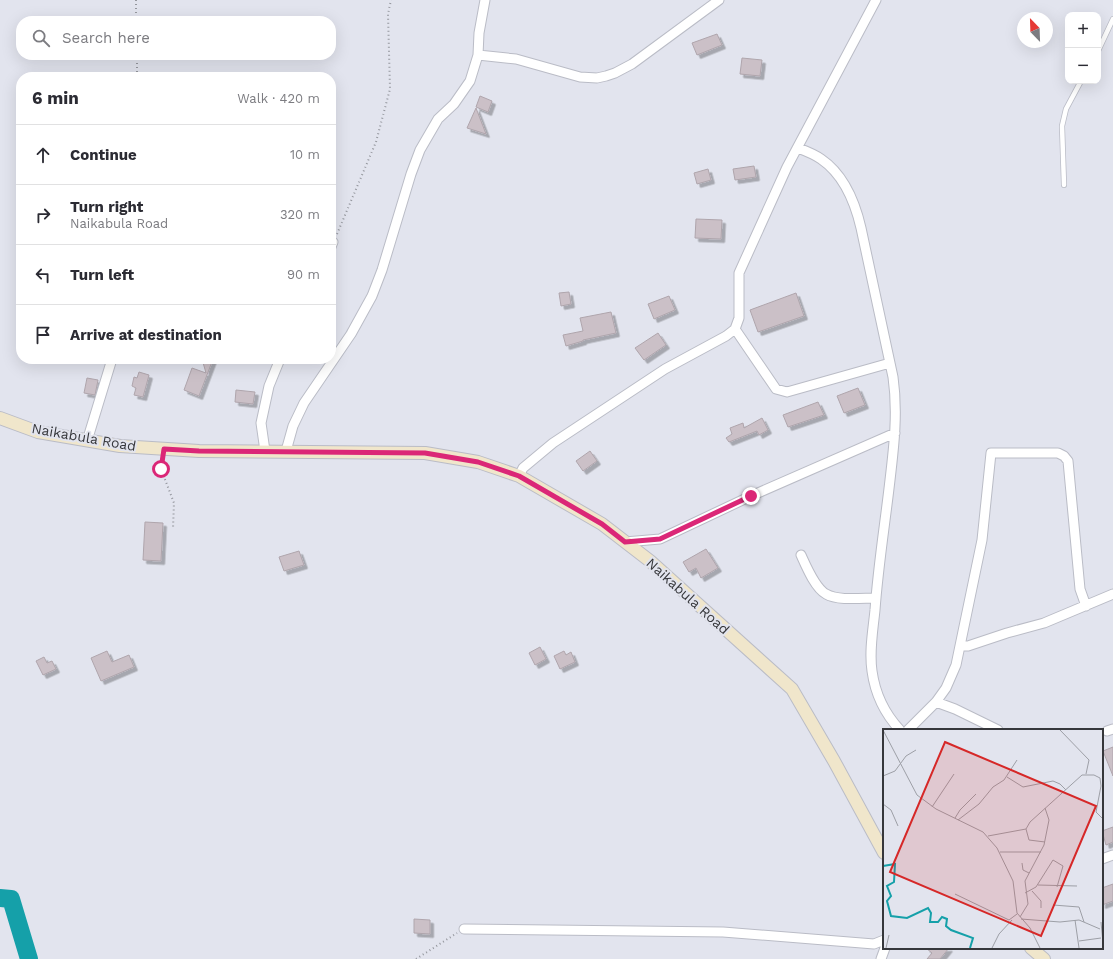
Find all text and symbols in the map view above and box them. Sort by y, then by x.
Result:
north arrow [1017,12,1053,48]
map controls [1065,12,1101,84]
button: + [1065,12,1101,48]
search box [16,16,336,60]
icon: search [30,27,52,49]
text: Search here [62,29,150,47]
button: − [1065,48,1101,84]
text: 6 min [32,88,79,108]
text: Walk · 420 m [237,91,320,106]
icon: ahead [32,144,54,166]
text: Continue [70,146,137,164]
text: 10 m [290,147,320,162]
text: Turn right [70,198,143,216]
icon: right [32,204,54,226]
text: 320 m [280,207,320,222]
text: Naikabula Road [70,216,168,231]
icon: left [32,264,54,286]
text: Turn left [70,266,134,284]
text: 90 m [287,267,320,282]
icon: arrive [32,324,54,346]
text: Arrive at destination [70,326,222,344]
street label: Naikabula Road [31,420,137,454]
route start [152,460,170,478]
route end [742,487,760,505]
street label: Naikabula Road [643,555,733,637]
inset map [883,729,1103,949]

